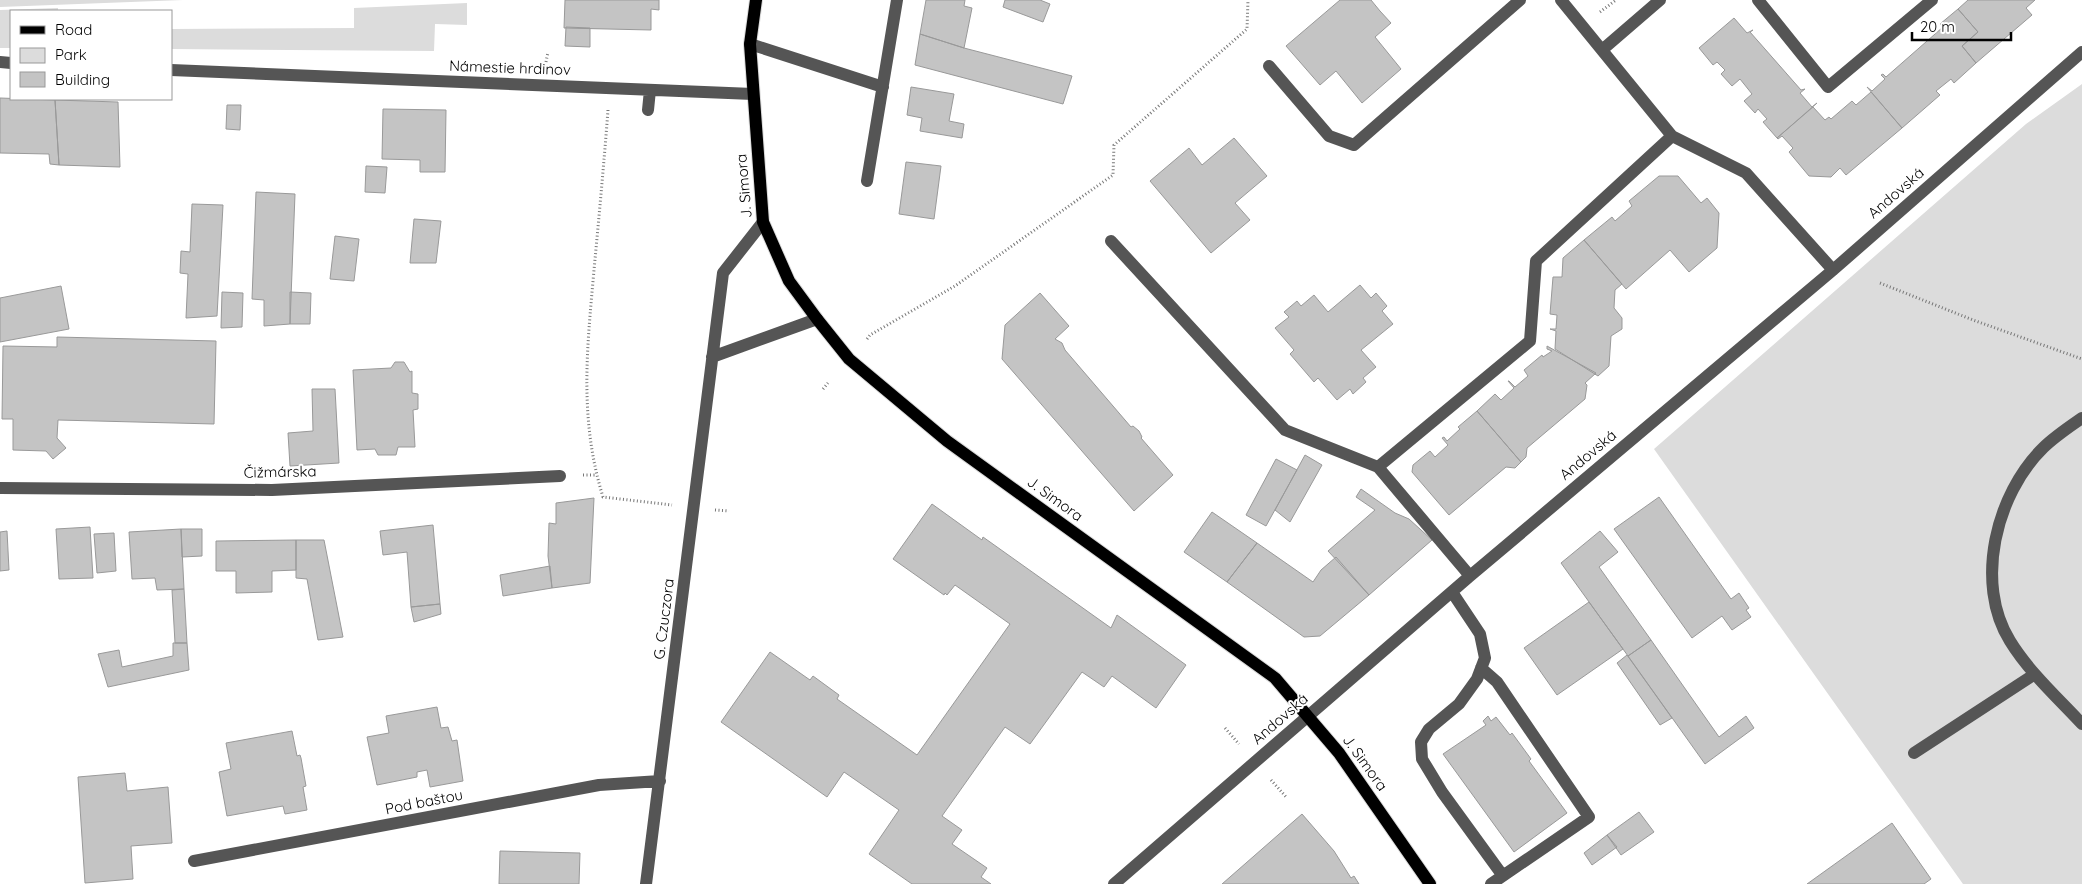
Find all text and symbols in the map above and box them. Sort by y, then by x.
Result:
legend [10,10,172,100]
scale bar [1912,10,2011,42]
text: 20 m [1920,17,1955,36]
text: Road [55,20,92,39]
text: Park [55,45,87,64]
street label: Námestie hrdinov [449,56,571,79]
text: Building [55,70,110,89]
street label: J. Simora [731,153,756,219]
street label: Andovská [1864,163,1928,222]
street label: Andovská [1555,425,1620,484]
street label: Čižmárska [243,461,317,482]
street label: J. Simora [1024,472,1087,525]
street label: G. Czuczora [649,577,678,660]
street label: Andovská [1248,689,1312,748]
street label: J. Simora [1339,731,1392,794]
street label: Pod baštou [383,785,464,818]

